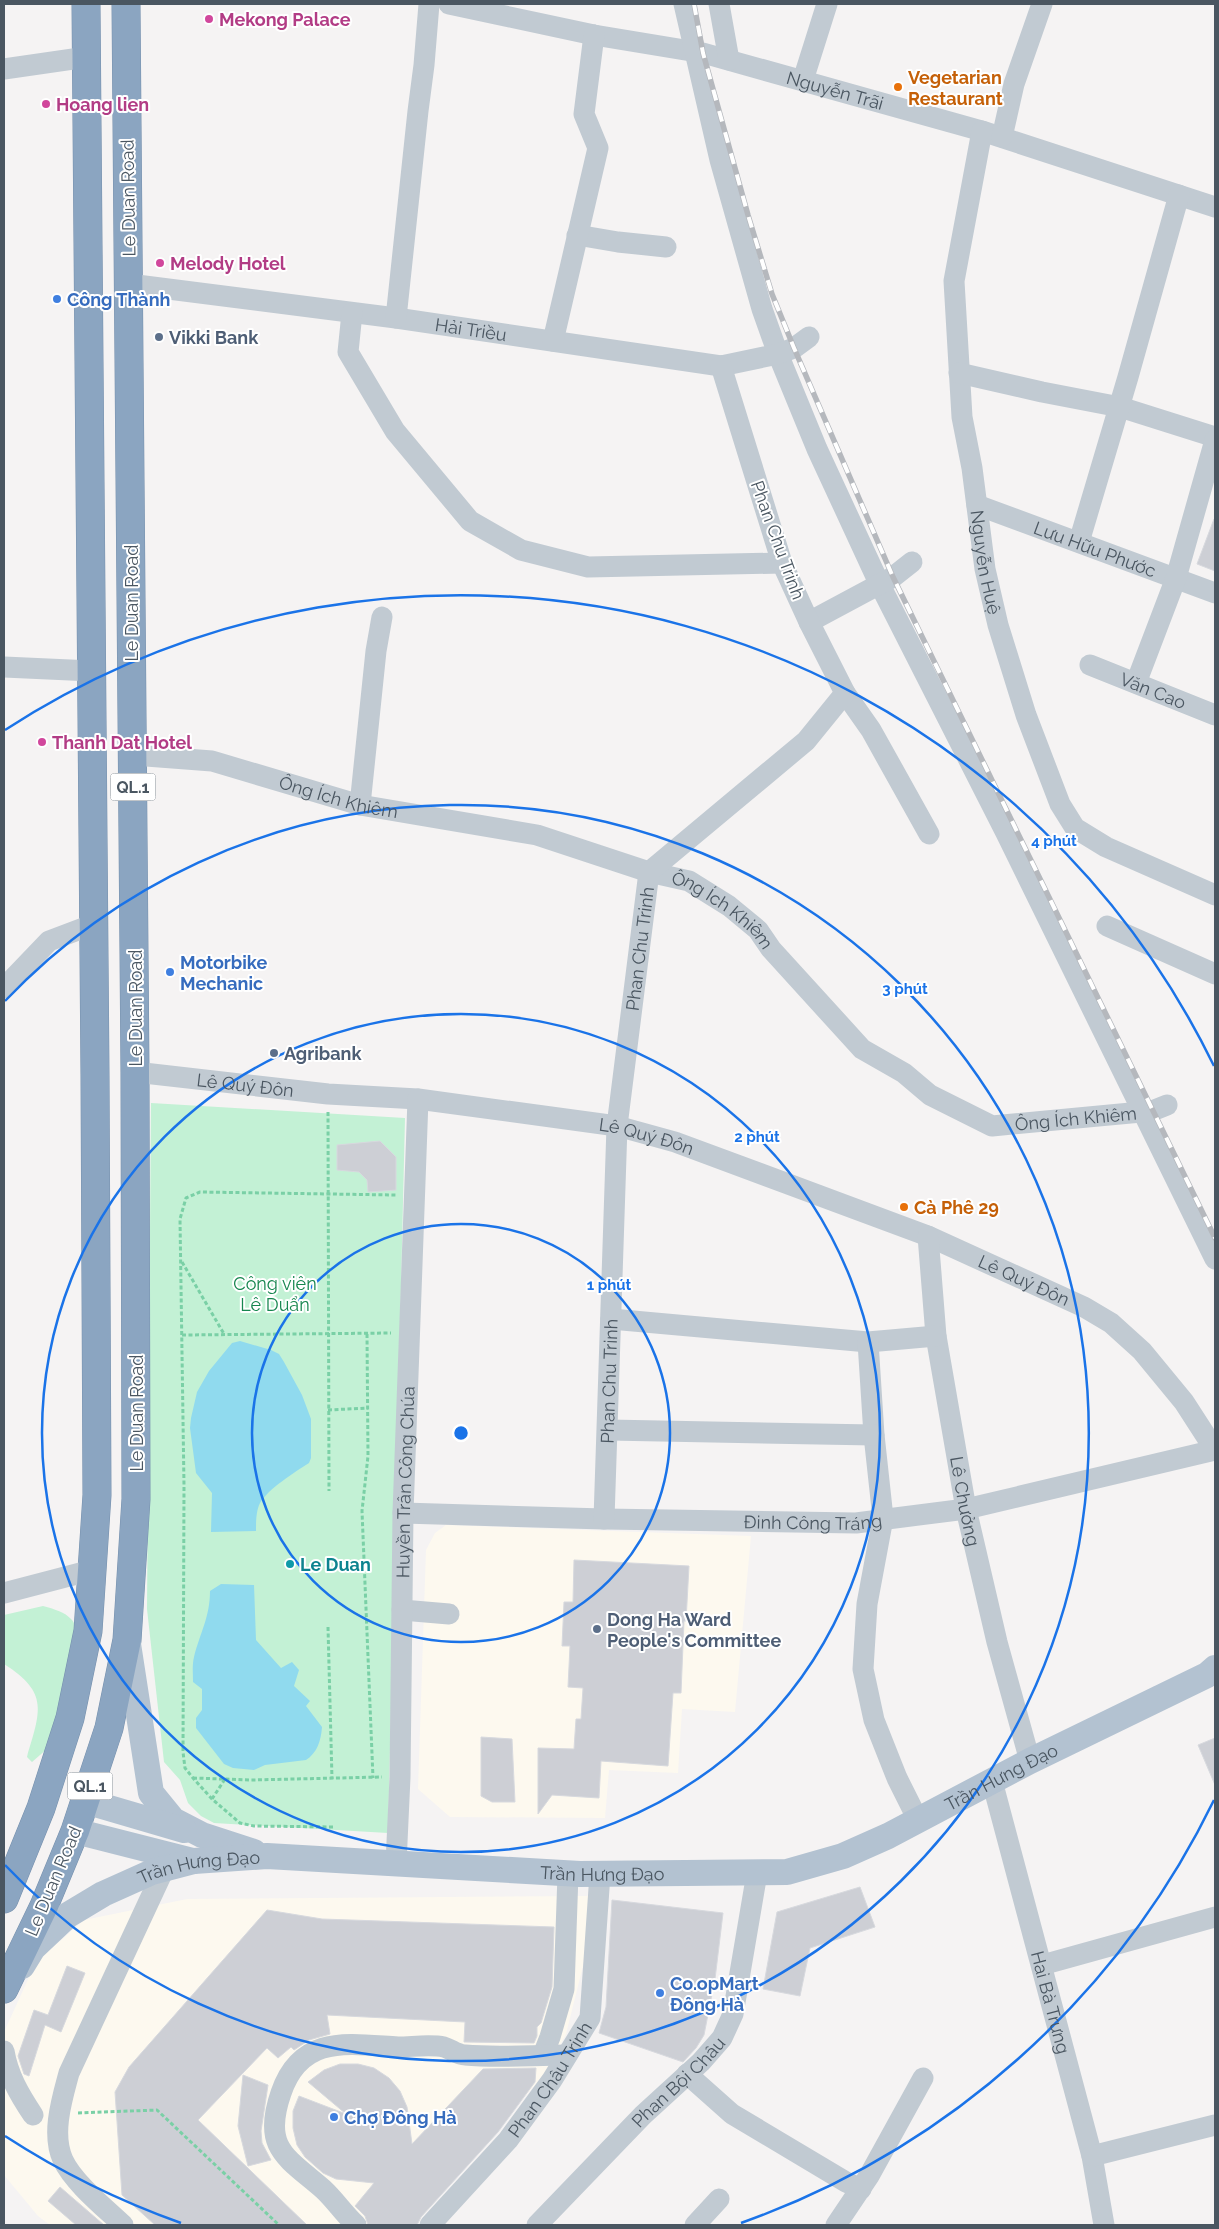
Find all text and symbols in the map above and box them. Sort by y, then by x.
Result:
place label: Mekong Palace [219,9,351,30]
marker: Mekong Palace [203,13,215,25]
street label: Nguyễn Trãi [784,66,886,114]
place label: Vegetarian Restaurant [908,67,1003,109]
marker: Vegetarian Restaurant [892,81,904,93]
place label: Hoang lien [56,94,149,115]
marker: Hoang lien [40,98,52,110]
street label: Le Duan Road [116,139,140,257]
place label: Melody Hotel [170,253,286,274]
marker: Melody Hotel [154,257,166,269]
place label: Công Thành [67,289,170,310]
marker: Công Thành [51,293,63,305]
street label: Hải Triều [434,313,508,345]
place label: Vikki Bank [169,327,259,348]
marker: Vikki Bank [153,331,165,343]
street label: Phan Chu Trinh [747,478,809,602]
street label: Nguyễn Huệ [967,509,1006,617]
street label: Lưu Hữu Phước [1031,517,1159,581]
street label: Le Duan Road [121,544,142,662]
street label: Văn Cao [1117,668,1189,713]
place label: Thanh Dat Hotel [52,732,192,753]
marker: Thanh Dat Hotel [36,736,48,748]
street label: Ông Ích Khiêm [277,770,400,822]
road number: QL.1 [110,774,156,800]
text: 4 phút [1031,832,1077,850]
street label: Ông Ích Khiêm [670,866,778,953]
street label: Phan Chu Trinh [621,885,658,1012]
street label: Le Duan Road [125,949,146,1067]
place label: Motorbike Mechanic [180,952,267,994]
marker: Motorbike Mechanic [164,966,176,978]
text: 3 phút [882,980,928,998]
place label: Agribank [284,1043,362,1064]
marker: Agribank [268,1047,280,1059]
street label: Lê Quý Đôn [196,1069,295,1101]
street label: Ông Ích Khiêm [1014,1102,1138,1134]
street label: Lê Quý Đôn [598,1113,697,1159]
text: 2 phút [734,1128,780,1146]
place label: Cà Phê 29 [914,1197,999,1218]
marker: Cà Phê 29 [898,1201,910,1213]
street label: Lê Quý Đôn [975,1250,1073,1310]
park label: Công viên Lê Duẩn [233,1273,317,1315]
text: 1 phút [587,1276,632,1294]
street label: Phan Chu Trinh [596,1318,621,1444]
street label: Le Duan Road [126,1354,147,1472]
street label: Huyền Trân Công Chúa [392,1386,418,1578]
centre of rings [452,1424,470,1442]
street label: Lê Chưởng [946,1454,985,1548]
street label: Đinh Công Tráng [744,1509,883,1534]
place label: Le Duan [300,1554,371,1575]
marker: Le Duan [284,1558,296,1570]
place label: Dong Ha Ward People's Committee [607,1609,781,1651]
marker: Dong Ha Ward People's Committee [591,1623,603,1635]
street label: Trần Hưng Đạo [941,1739,1061,1815]
road number: QL.1 [68,1772,112,1800]
street label: Le Duan Road [20,1823,86,1939]
street label: Trần Hưng Đạo [134,1846,261,1888]
street label: Trần Hưng Đạo [539,1861,665,1885]
street label: Hai Bà Trưng [1027,1949,1075,2056]
place label: Co.opMart Đông Hà [670,1973,759,2015]
marker: Co.opMart Đông Hà [654,1987,666,1999]
street label: Phan Châu Trinh [503,2018,596,2141]
street label: Phan Bội Châu [627,2032,729,2131]
place label: Chợ Đông Hà [344,2107,457,2128]
marker: Chợ Đông Hà [328,2111,340,2123]

